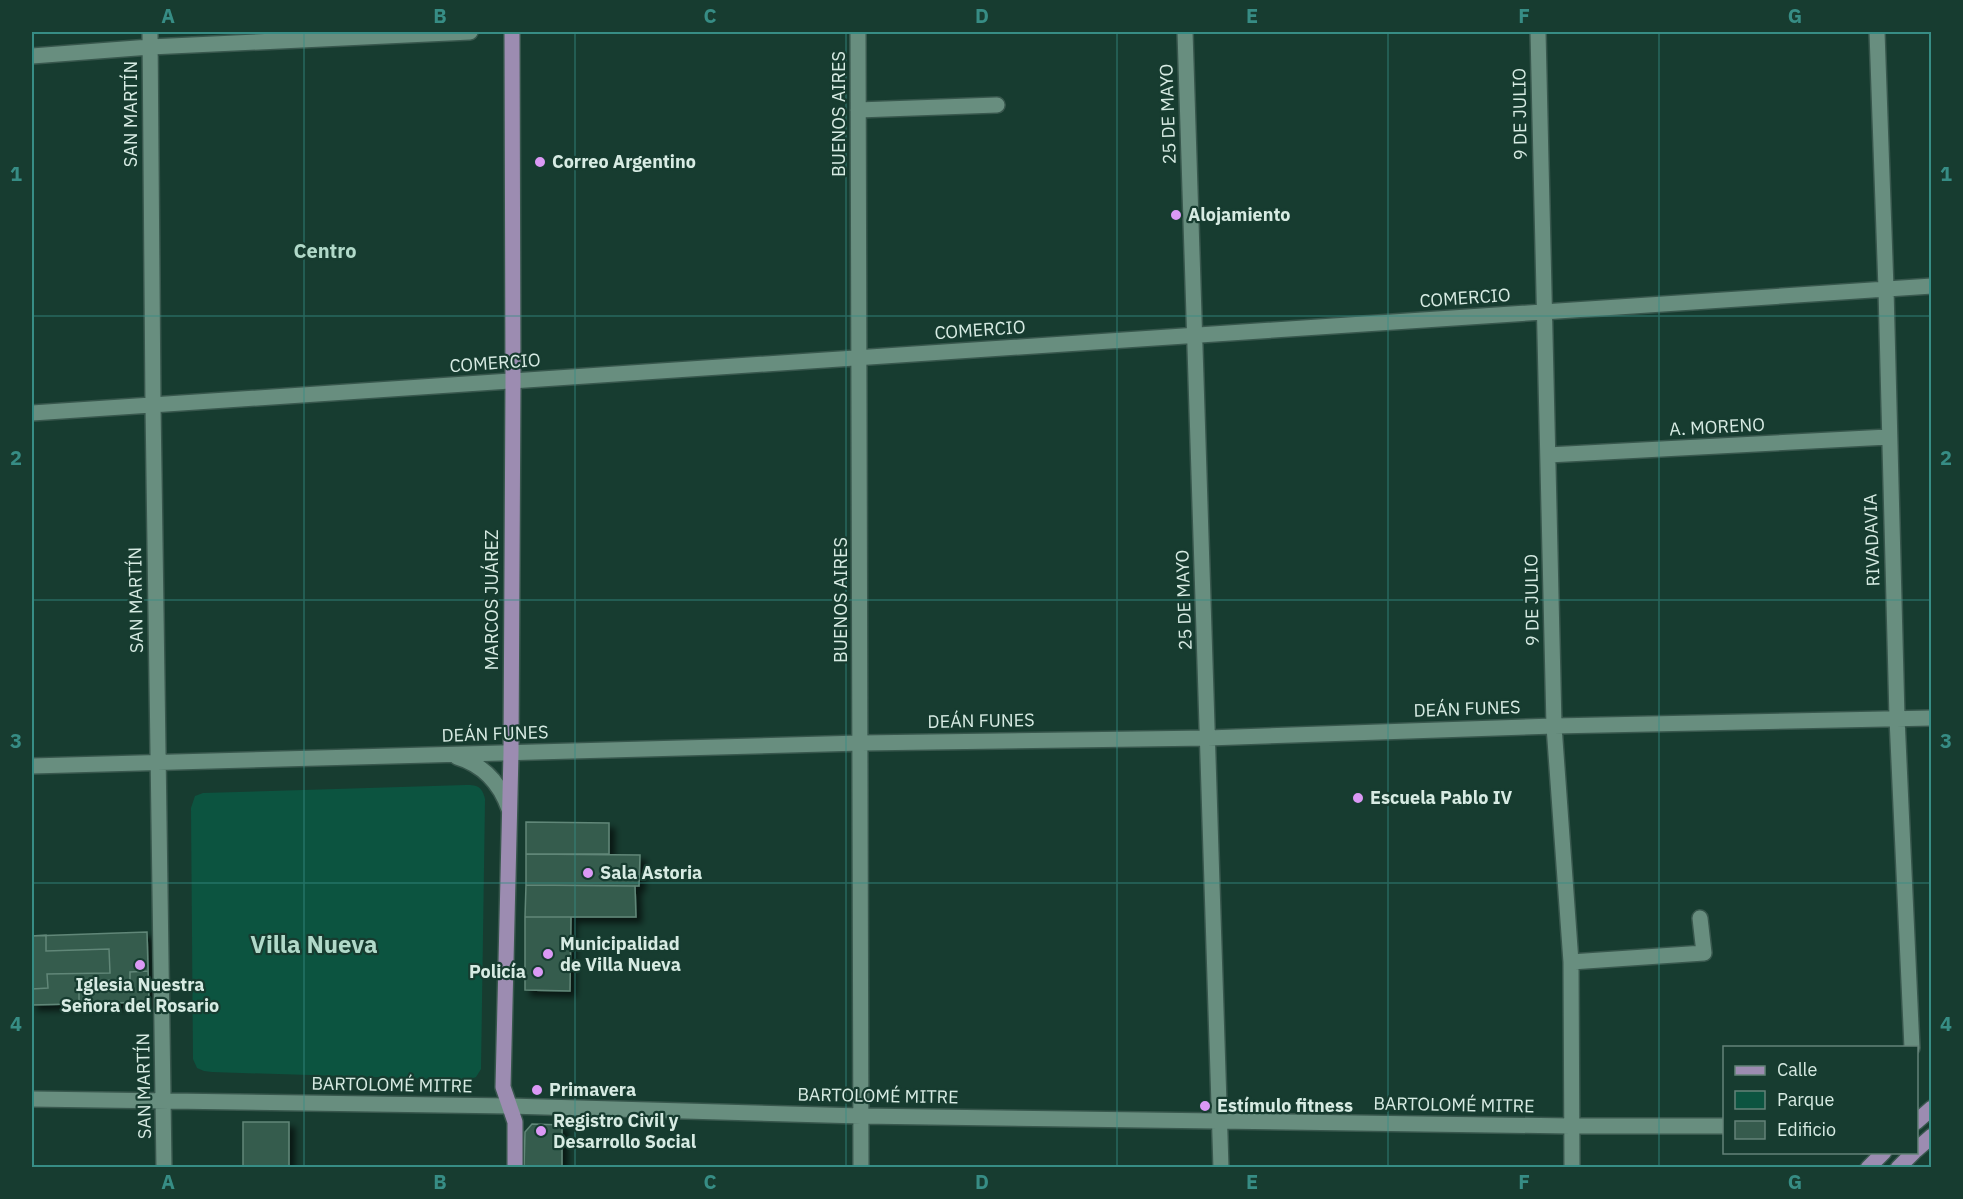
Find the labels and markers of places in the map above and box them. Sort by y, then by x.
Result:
place label: Correo Argentino [552,150,696,173]
marker: Correo Argentino [533,155,547,169]
place label: Alojamiento [1188,203,1290,226]
marker: Alojamiento [1169,208,1183,222]
place label: Escuela Pablo IV [1370,786,1512,809]
marker: Escuela Pablo IV [1351,791,1365,805]
place label: Sala Astoria [600,861,702,884]
marker: Sala Astoria [581,866,595,880]
place label: Municipalidad de Villa Nueva [560,932,681,976]
marker: Municipalidad de Villa Nueva [541,947,555,961]
marker: Iglesia Nuestra Señora del Rosario [133,958,147,972]
place label: Policía [469,960,526,983]
marker: Policía [531,965,545,979]
place label: Iglesia Nuestra Señora del Rosario [61,973,219,1017]
place label: Primavera [549,1078,636,1101]
marker: Primavera [530,1083,544,1097]
place label: Estímulo fitness [1217,1094,1353,1117]
marker: Estímulo fitness [1198,1099,1212,1113]
place label: Registro Civil y Desarrollo Social [553,1109,697,1153]
marker: Registro Civil y Desarrollo Social [534,1124,548,1138]

